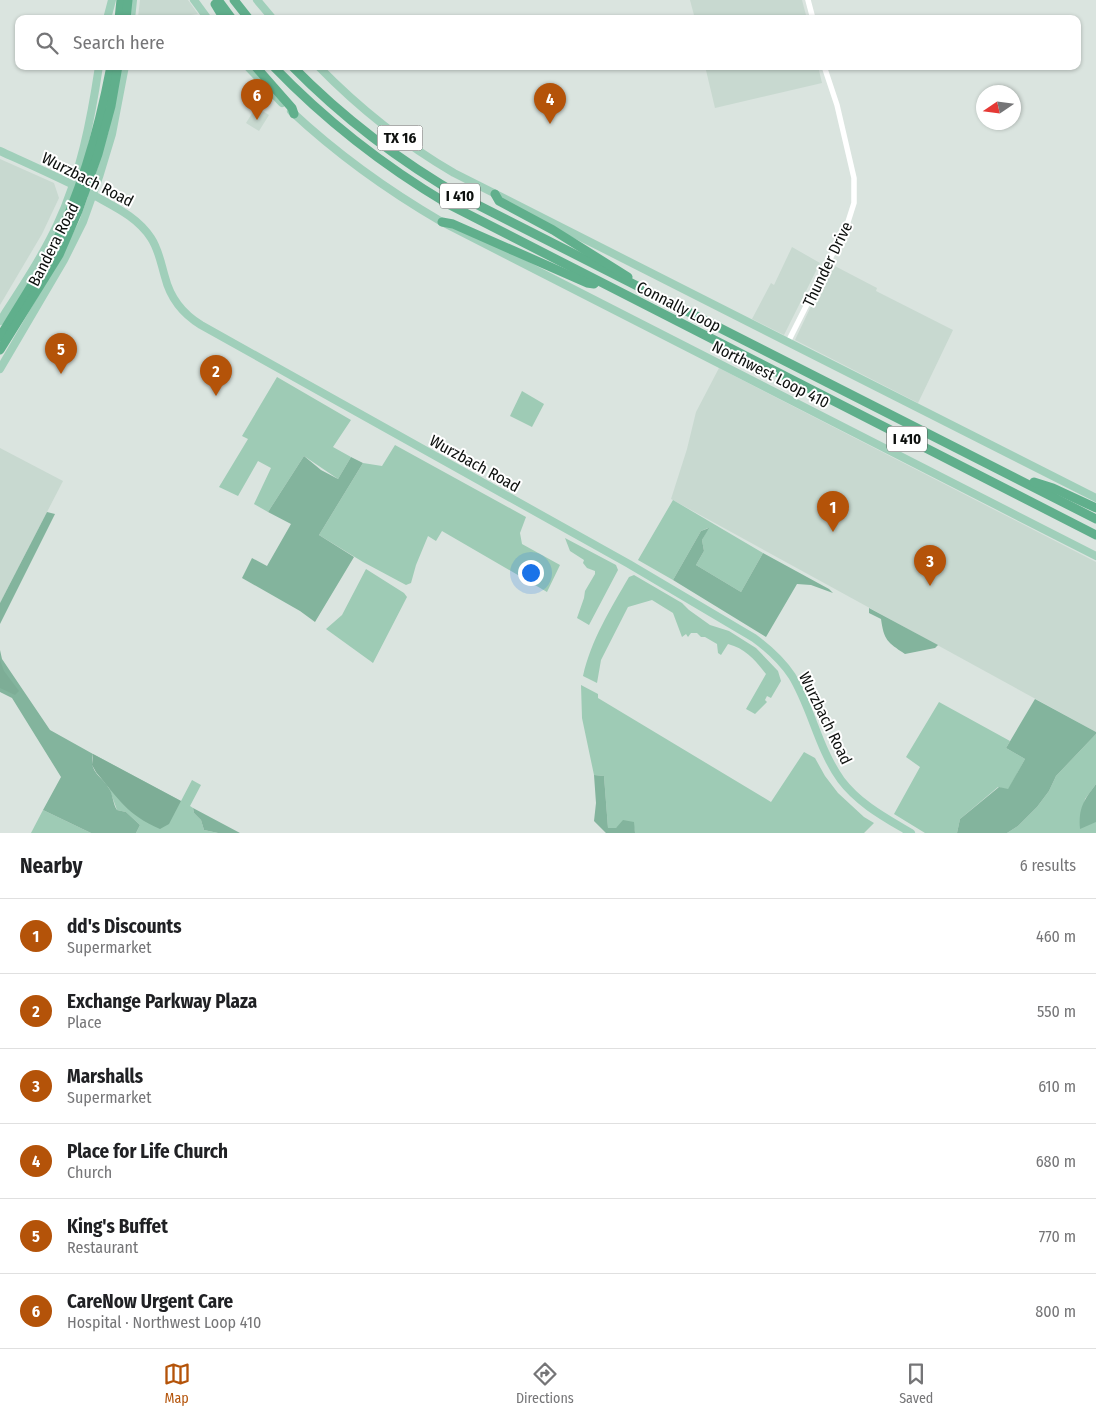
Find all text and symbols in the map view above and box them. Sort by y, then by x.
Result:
search box [15,15,1081,70]
icon: search [33,29,61,57]
text: Search here [73,31,165,54]
pin: 6 [241,79,273,120]
pin: 4 [534,83,566,124]
north arrow [976,85,1021,130]
road number: TX 16 [378,126,422,150]
street label: Wurzbach Road [39,148,137,211]
road number: I 410 [440,184,480,208]
street label: Bandera Road [24,199,83,289]
street label: Thunder Drive [799,218,856,310]
street label: Connally Loop [633,277,724,336]
pin: 5 [45,333,77,374]
street label: Northwest Loop 410 [709,337,833,412]
pin: 2 [200,355,232,396]
road number: I 410 [887,426,927,452]
street label: Wurzbach Road [426,431,523,496]
pin: 1 [817,491,849,532]
pin: 3 [914,545,946,586]
your location [518,560,544,586]
street label: Wurzbach Road [795,669,856,767]
text: Nearby [20,853,82,879]
text: 6 results [1020,856,1076,875]
text: dd's Discounts [67,915,181,938]
text: 1 [33,927,39,946]
text: 460 m [1036,927,1076,946]
text: Supermarket [67,938,151,957]
text: Exchange Parkway Plaza [67,990,257,1013]
text: 2 [32,1002,40,1021]
text: 550 m [1037,1002,1076,1021]
text: Place [67,1013,102,1032]
text: Marshalls [67,1065,143,1088]
text: 3 [32,1077,40,1096]
text: 610 m [1038,1077,1076,1096]
text: Supermarket [67,1088,151,1107]
text: Place for Life Church [67,1140,228,1163]
text: 4 [32,1152,40,1171]
text: 680 m [1036,1152,1076,1171]
text: Church [67,1163,112,1182]
text: King's Buffet [67,1215,168,1238]
text: 5 [32,1227,40,1246]
text: 770 m [1039,1227,1076,1246]
text: Restaurant [67,1238,138,1257]
text: CareNow Urgent Care [67,1290,233,1313]
text: 6 [32,1302,40,1321]
text: 800 m [1035,1302,1076,1321]
text: Hospital · Northwest Loop 410 [67,1313,261,1332]
tab: Map [163,1360,191,1407]
tab: Directions [516,1360,574,1407]
tab: Saved [899,1360,933,1407]

